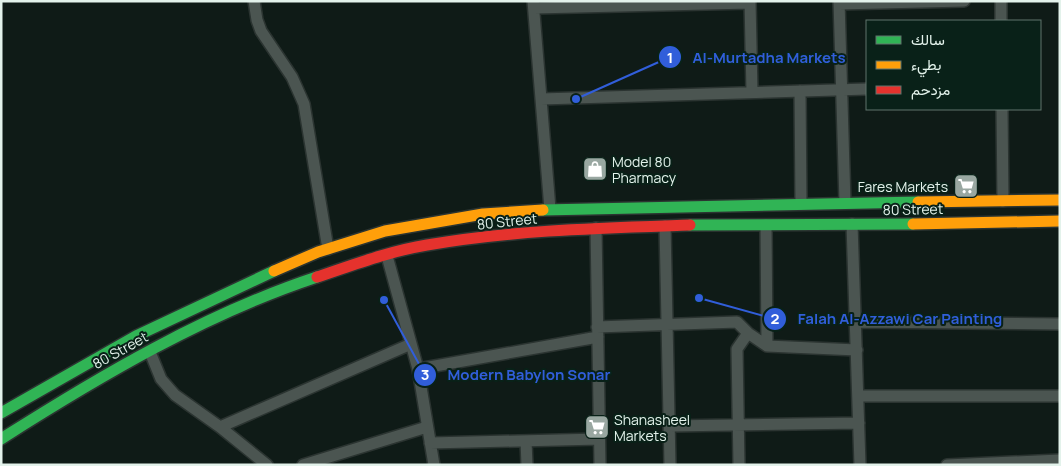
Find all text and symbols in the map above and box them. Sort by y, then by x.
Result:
legend [866,20,1041,110]
text: سالك [911,29,945,50]
callout: Al-Murtadha Markets [658,42,856,72]
text: 1 [667,47,673,68]
text: Al-Murtadha Markets [692,47,846,68]
text: بطيء [911,54,941,78]
text: مزدحم [911,79,950,100]
place label: Model 80 Pharmacy [612,152,677,187]
shop icon: Model 80 Pharmacy [582,156,608,182]
supermarket icon: Fares Markets [953,173,979,199]
place label: Fares Markets [858,177,948,196]
street label: 80 Street [883,199,944,219]
street label: 80 Street [476,208,539,234]
callout: Falah Al-Azzawi Car Painting [763,304,1012,334]
text: 2 [771,308,780,329]
text: Falah Al-Azzawi Car Painting [798,308,1002,329]
street label: 80 Street [89,327,151,373]
callout: Modern Babylon Sonar [412,360,620,390]
text: 3 [421,364,429,385]
text: Modern Babylon Sonar [448,364,610,385]
place label: Shanasheel Markets [614,410,690,445]
supermarket icon: Shanasheel Markets [584,414,610,440]

